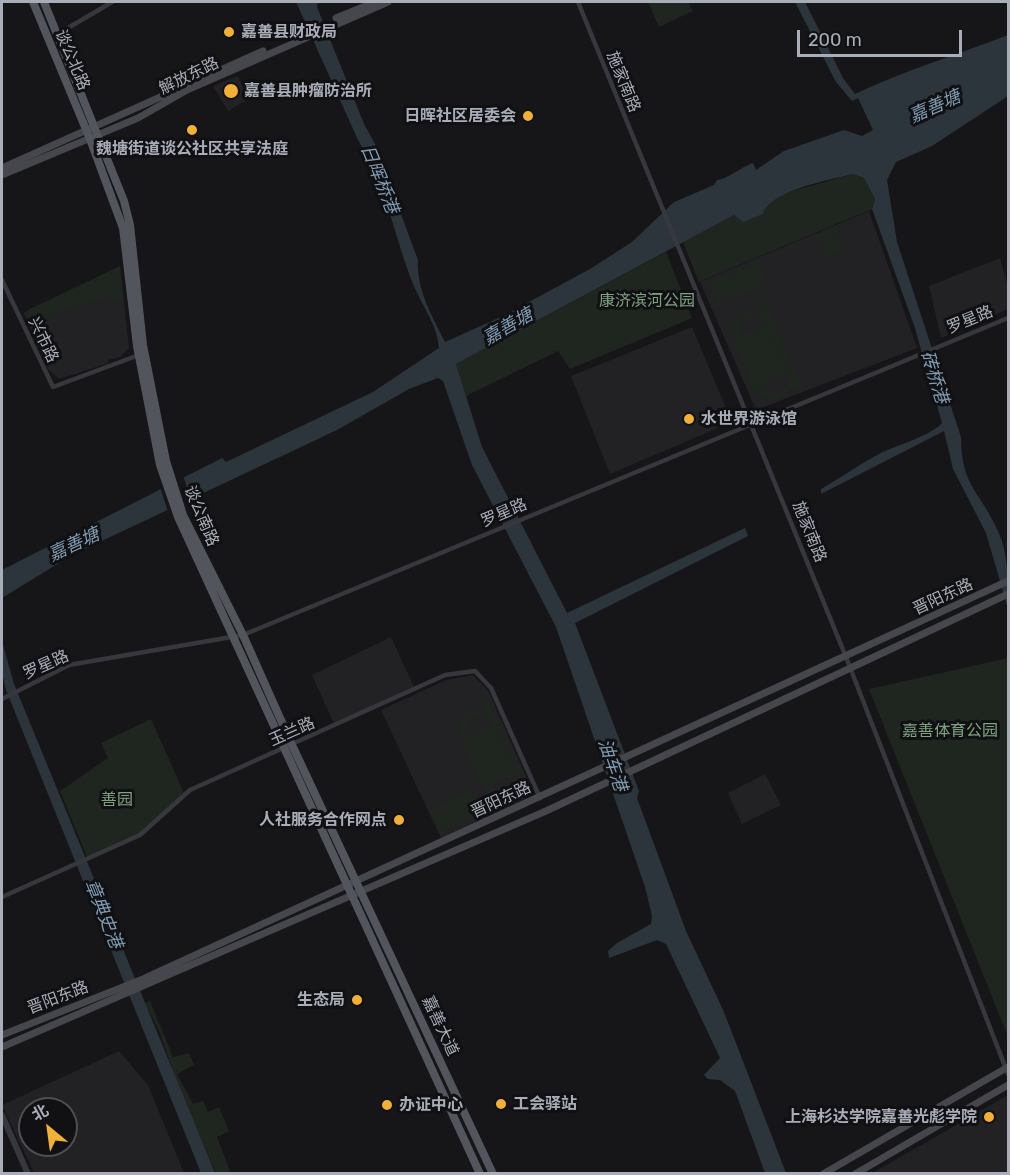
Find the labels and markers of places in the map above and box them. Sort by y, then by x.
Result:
place label: 嘉善县财政局 [241,22,337,42]
marker: 嘉善县财政局 [222,25,236,39]
place label: 嘉善县肿瘤防治所 [244,81,372,101]
marker: 嘉善县肿瘤防治所 [222,82,240,100]
place label: 日晖社区居委会 [404,106,516,126]
marker: 日晖社区居委会 [521,109,535,123]
marker: 魏塘街道谈公社区共享法庭 [185,123,199,137]
place label: 魏塘街道谈公社区共享法庭 [96,139,288,159]
place label: 水世界游泳馆 [701,409,797,429]
marker: 水世界游泳馆 [682,412,696,426]
place label: 人社服务合作网点 [259,810,387,830]
marker: 人社服务合作网点 [392,813,406,827]
place label: 生态局 [297,990,345,1010]
marker: 生态局 [350,993,364,1007]
place label: 工会驿站 [513,1094,577,1114]
place label: 办证中心 [399,1095,463,1115]
marker: 工会驿站 [494,1097,508,1111]
marker: 办证中心 [380,1098,394,1112]
place label: 上海杉达学院嘉善光彪学院 [785,1107,977,1127]
marker: 上海杉达学院嘉善光彪学院 [982,1110,996,1124]

